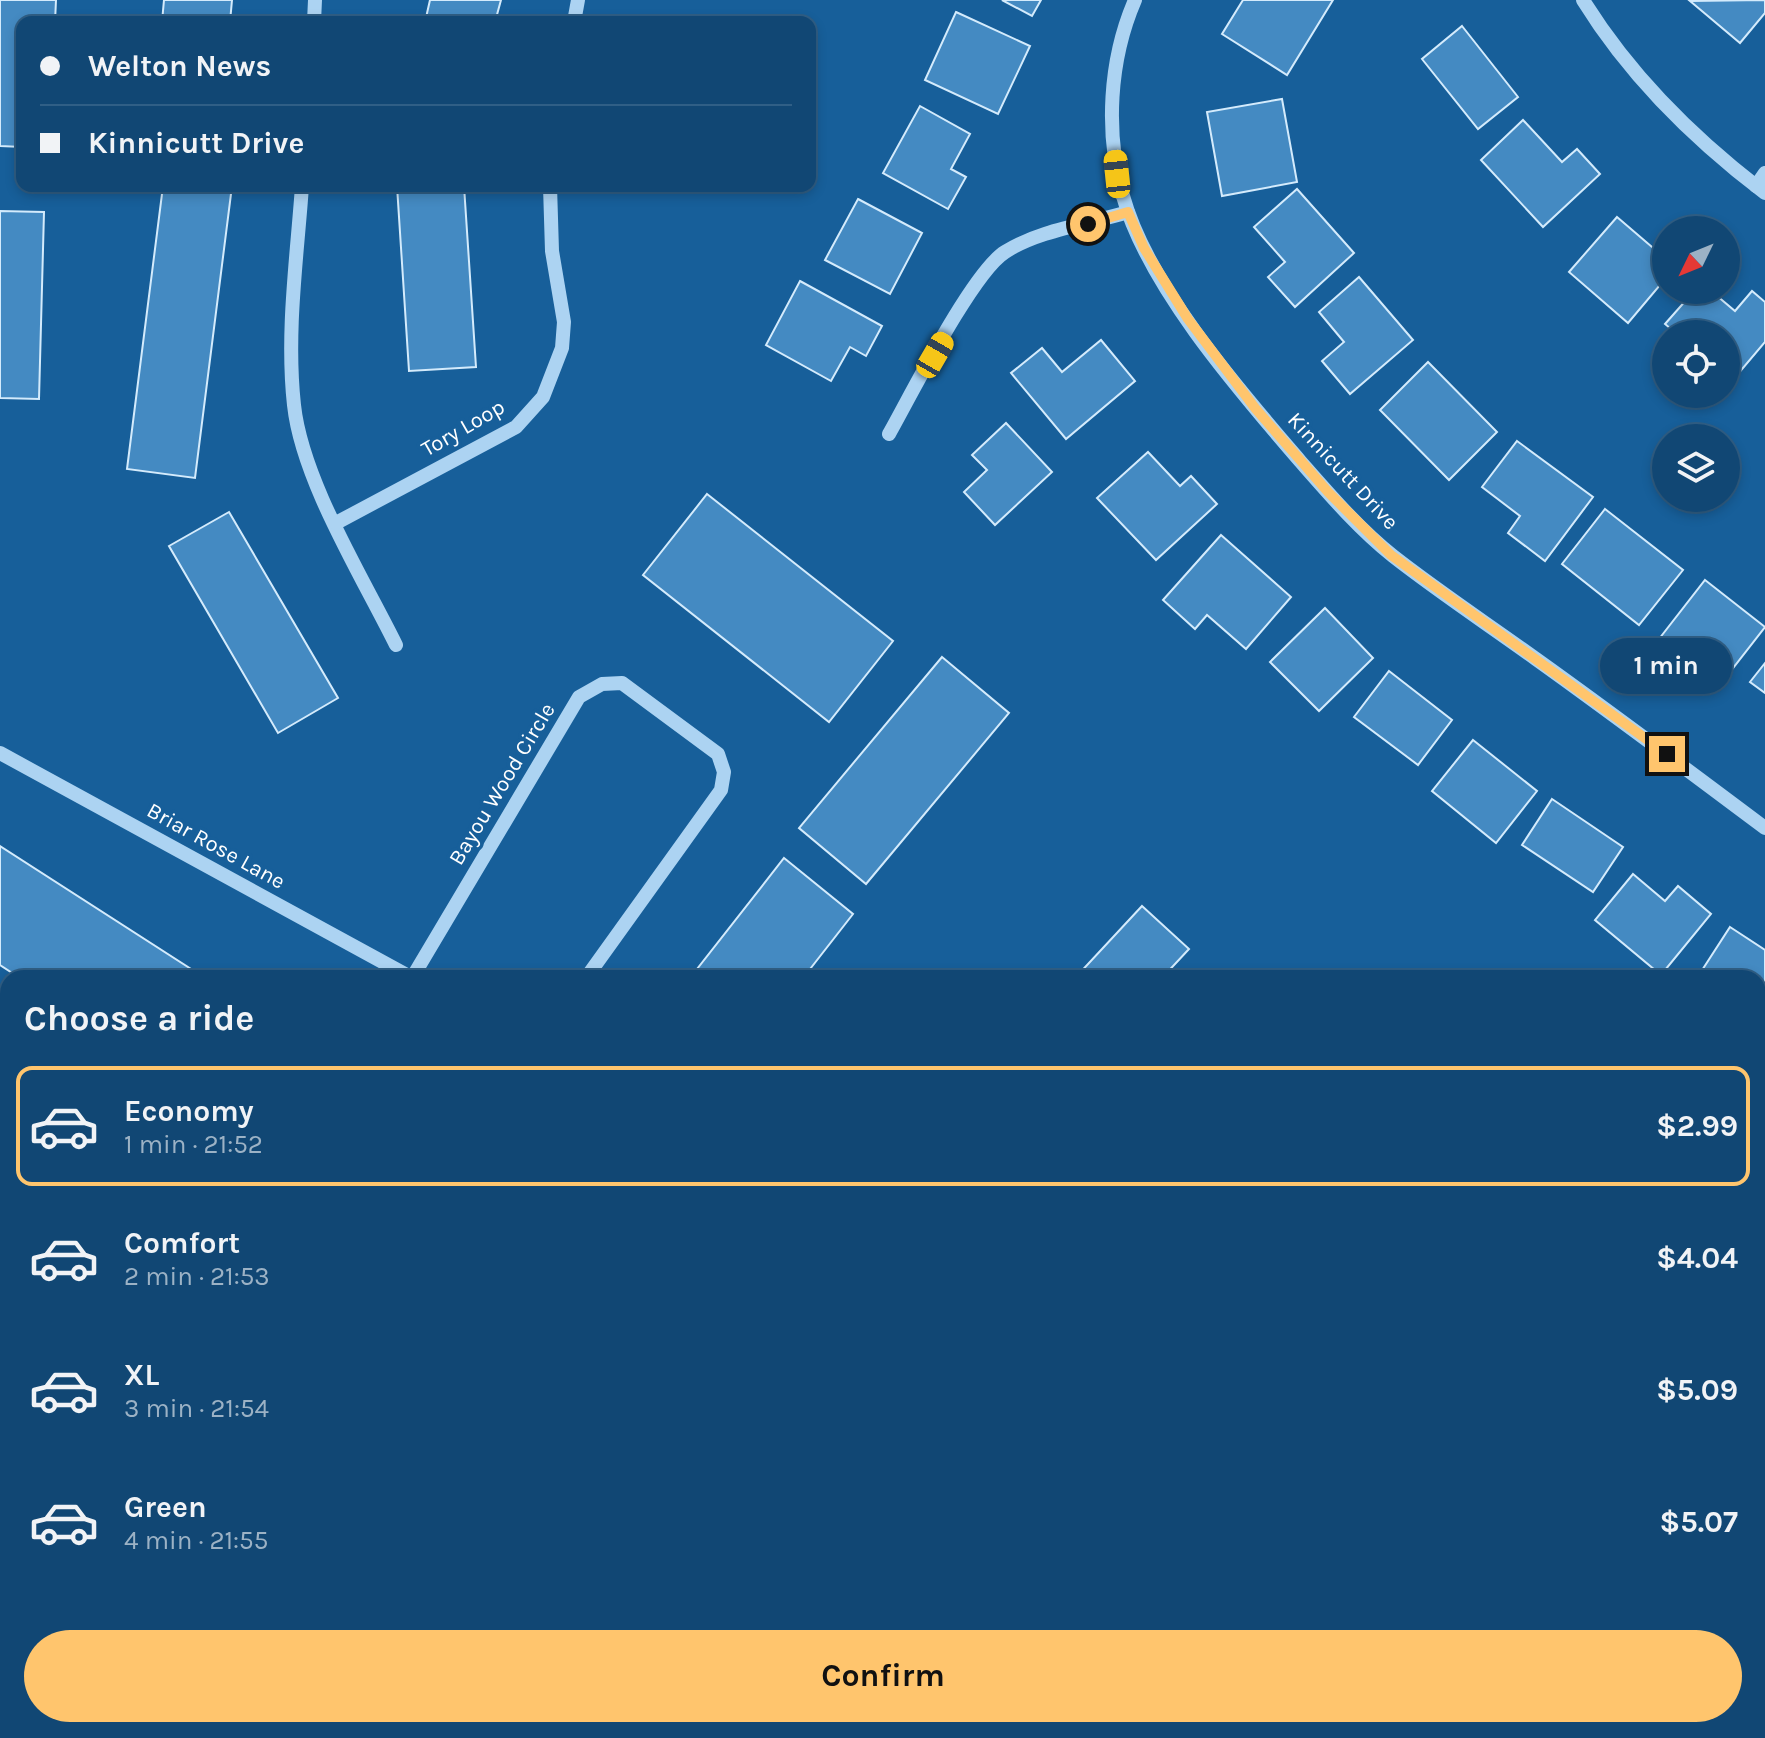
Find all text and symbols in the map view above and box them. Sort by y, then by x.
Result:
text: Welton News [88,48,271,84]
text: Kinnicutt Drive [88,125,304,161]
car [1103,149,1131,199]
route start [1070,206,1106,242]
north arrow [1652,216,1740,304]
map controls [1652,216,1740,512]
button: locate [1652,320,1740,408]
car [913,328,957,382]
street label: Tory Loop [417,394,509,462]
street label: Kinnicutt Drive [1282,407,1404,535]
button: layers [1652,424,1740,512]
callout: 1 min [1601,638,1733,694]
text: 1 min [1633,650,1699,681]
street label: Bayou Wood Circle [443,698,561,870]
route end [1649,736,1685,772]
street label: Briar Rose Lane [142,797,290,895]
text: Choose a ride [24,997,254,1039]
icon: car [28,1090,100,1162]
text: Economy [124,1093,254,1129]
text: $2.99 [1656,1108,1738,1144]
text: 1 min · 21:52 [124,1129,263,1160]
icon: car [28,1222,100,1294]
text: Comfort [124,1225,240,1261]
text: $4.04 [1656,1240,1738,1276]
text: 2 min · 21:53 [124,1261,270,1292]
icon: car [28,1354,100,1426]
text: XL [124,1357,159,1393]
text: $5.09 [1656,1372,1738,1408]
text: 3 min · 21:54 [124,1393,269,1424]
icon: car [28,1486,100,1558]
text: Green [124,1489,207,1525]
text: $5.07 [1660,1504,1738,1540]
text: 4 min · 21:55 [124,1525,268,1556]
button: Confirm [24,1630,1742,1722]

